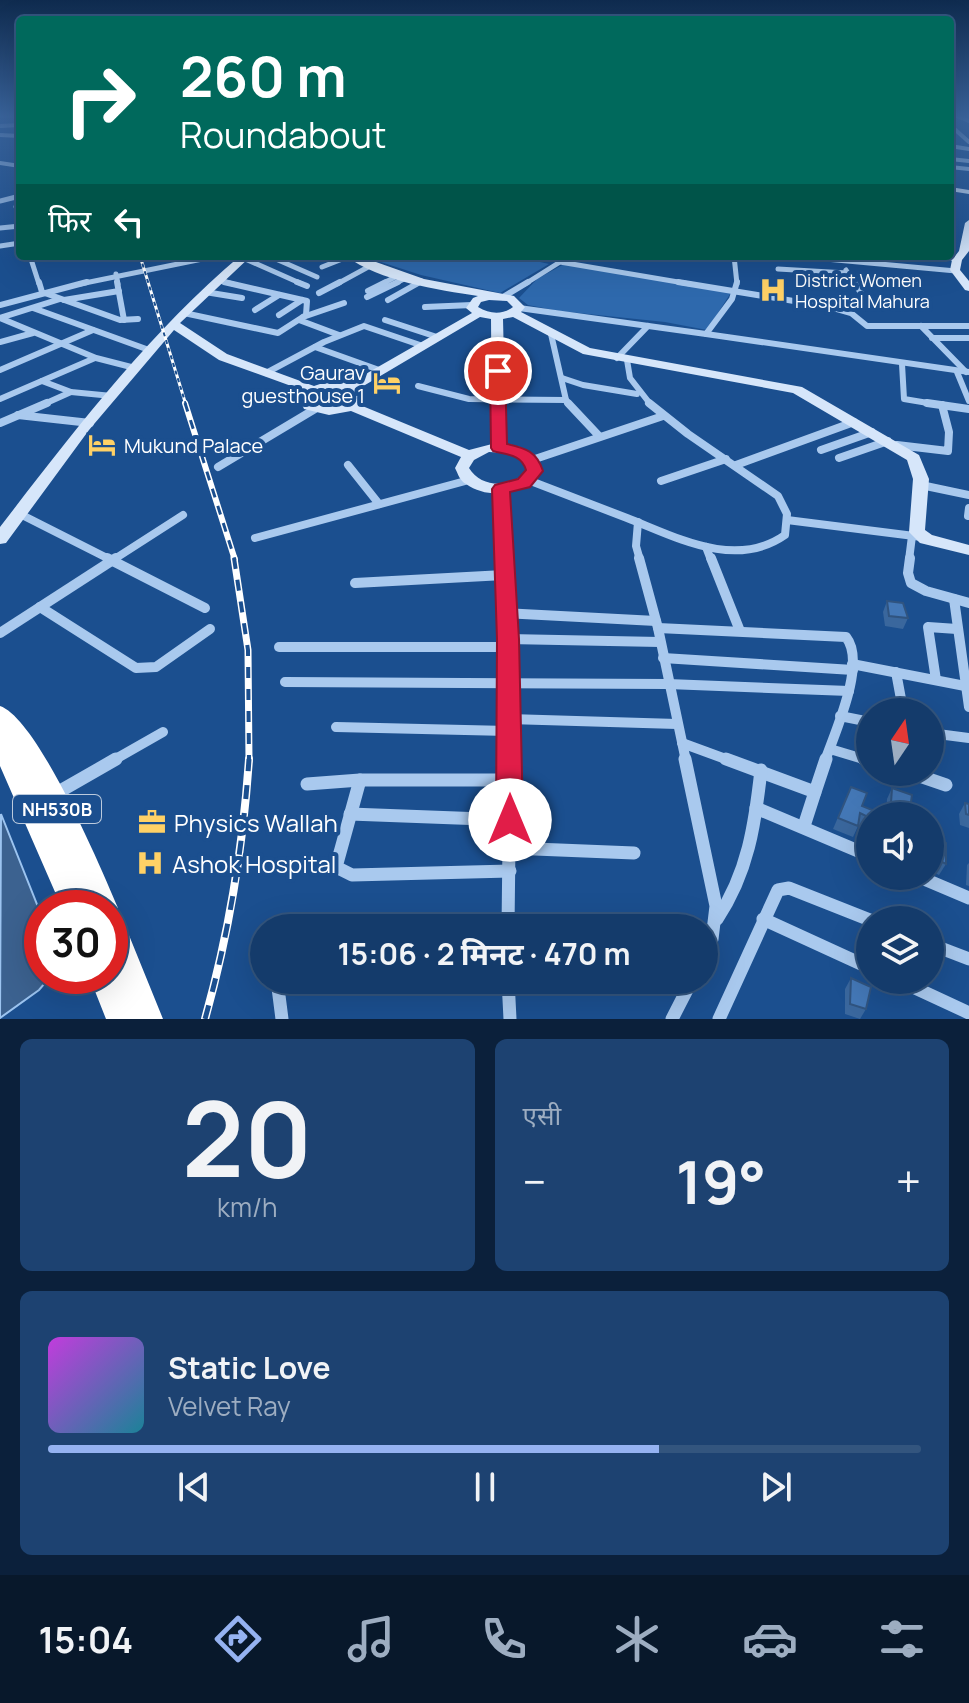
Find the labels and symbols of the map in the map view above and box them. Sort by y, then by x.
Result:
place label: District Women Hospital Mahura [795,268,930,313]
hospital icon: District Women Hospital Mahura [758,275,788,305]
pin [464,337,532,405]
place label: Gaurav guesthouse 1 [242,359,365,409]
hotel icon: Gaurav guesthouse 1 [372,368,402,398]
hotel icon: Mukund Palace [87,430,117,460]
place label: Mukund Palace [124,432,263,459]
north arrow [856,698,944,786]
position arrow [468,778,552,862]
road number: NH530B [13,795,101,823]
place label: Physics Wallah [174,806,338,839]
office icon: Physics Wallah [137,807,167,837]
place label: Ashok Hospital [172,847,336,880]
hospital icon: Ashok Hospital [135,848,165,878]
speed limit sign: 30 [24,890,128,994]

